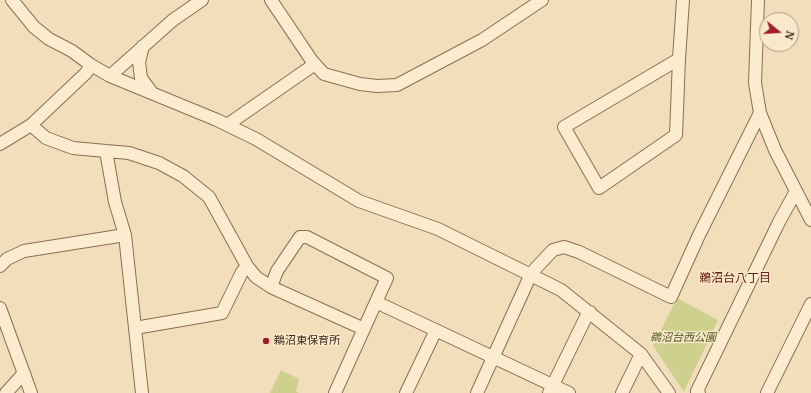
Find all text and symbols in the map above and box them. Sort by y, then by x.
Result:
north arrow [759,12,799,52]
text: N [782,29,797,42]
district label: 鵜沼台八丁目 [699,272,771,286]
park label: 鵜沼台西公園 [650,331,716,345]
place label: 鵜沼東保育所 [274,334,340,348]
marker: 鵜沼東保育所 [261,336,271,346]

